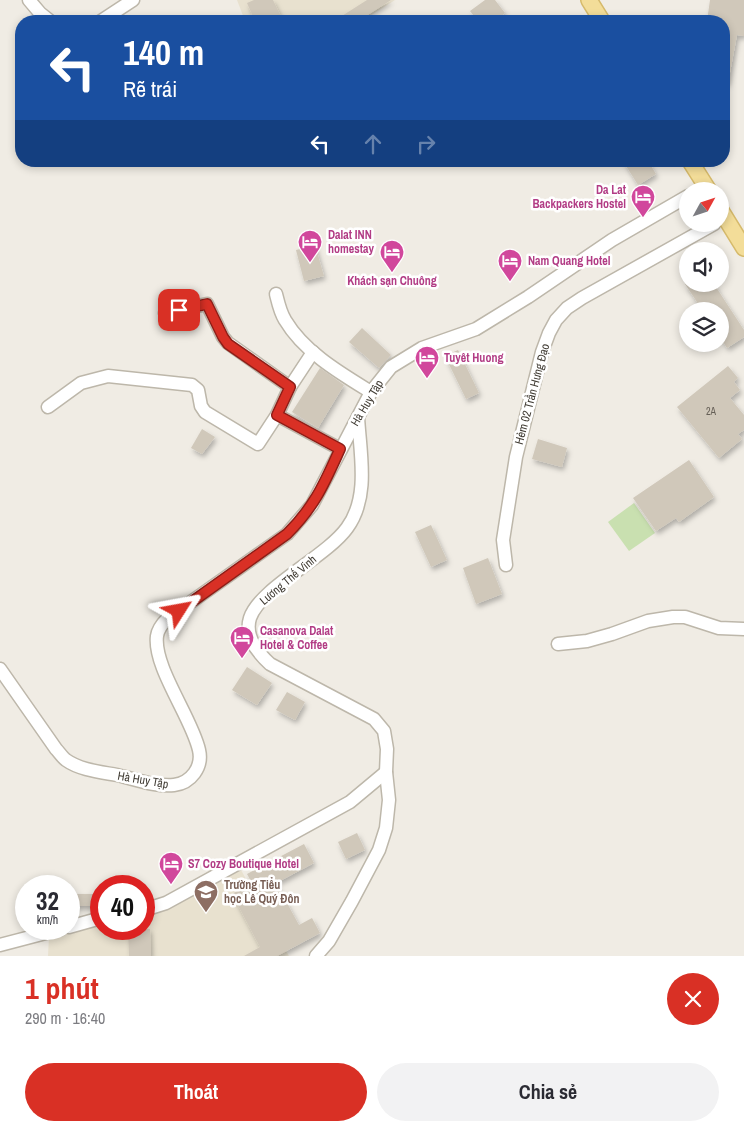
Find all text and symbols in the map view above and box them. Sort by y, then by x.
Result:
text: 140 m [123,29,204,76]
icon: left [40,35,105,100]
text: Rẽ trái [123,74,177,104]
icon: left [306,130,334,158]
icon: ahead [359,130,387,158]
icon: right [412,130,440,158]
place label: Da Lat Backpackers Hostel [532,182,627,212]
north arrow [679,182,729,232]
map controls [679,182,729,352]
hotel icon: Da Lat Backpackers Hostel [630,184,656,218]
place label: Dalat INN homestay [328,227,374,257]
hotel icon: Dalat INN homestay [297,229,323,263]
hotel icon: Khách sạn Chuông [379,239,405,273]
button: sound [679,242,729,292]
hotel icon: Nam Quang Hotel [497,248,523,282]
place label: Nam Quang Hotel [528,253,611,269]
place label: Khách sạn Chuông [347,273,437,289]
pin [158,289,200,331]
icon: arrive [165,296,193,324]
button: layers [679,302,729,352]
street label: Hẻm 02 Trần Hưng Đạo [511,342,553,446]
hotel icon: Tuyêt Huong [414,345,440,379]
place label: Tuyêt Huong [444,350,503,366]
street label: Hà Huy Tập [347,377,387,429]
house number: 2A [706,405,717,418]
street label: Lương Thế Vinh [256,551,320,609]
position arrow [152,584,204,636]
place label: Casanova Dalat Hotel & Coffee [260,623,334,653]
hotel icon: Casanova Dalat Hotel & Coffee [229,625,255,659]
street label: Hà Huy Tập [116,768,170,792]
hotel icon: S7 Cozy Boutique Hotel [158,851,184,885]
place label: S7 Cozy Boutique Hotel [188,856,299,872]
speed limit sign: 40 [90,875,155,940]
place label: Trường Tiểu học Lê Quý Đôn [224,877,299,907]
school or university icon: Trường Tiểu học Lê Quý Đôn [193,879,219,913]
text: 32 [36,884,59,918]
text: km/h [37,912,58,928]
text: 1 phút [25,968,99,1008]
button: close [667,973,719,1025]
text: 290 m · 16:40 [25,1007,105,1029]
button: Thoát [25,1063,367,1121]
button: Chia sẻ [377,1063,719,1121]

